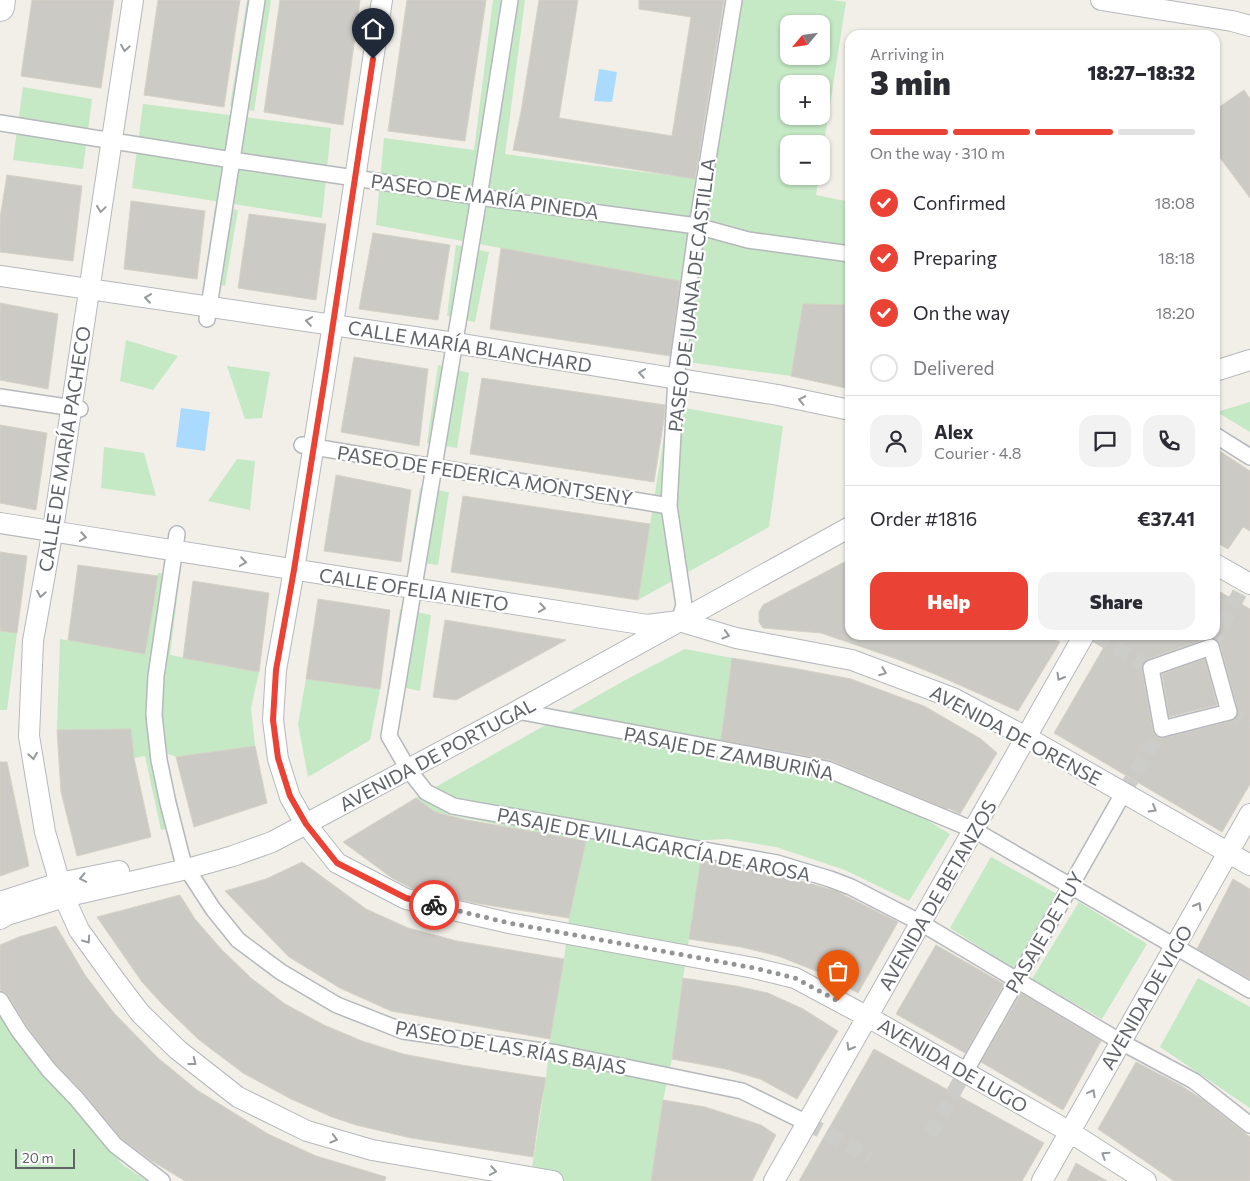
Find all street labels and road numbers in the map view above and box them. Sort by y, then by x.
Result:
street label: PASEO DE JUANA DE CASTILLA [663,157,719,433]
street label: PASEO DE MARÍA PINEDA [370,169,600,223]
street label: CALLE MARÍA BLANCHARD [346,315,594,377]
street label: CALLE DE MARÍA PACHECO [33,325,95,573]
street label: PASEO DE FEDERICA MONTSENY [336,440,634,510]
street label: CALLE OFELIA NIETO [318,563,510,615]
street label: AVENIDA DE ORENSE [926,680,1106,790]
street label: AVENIDA DE PORTUGAL [335,692,539,815]
street label: PASAJE DE ZAMBURIÑA [622,721,836,785]
street label: AVENIDA DE BETANZOS [873,796,1001,994]
street label: PASAJE DE VILLAGARCÍA DE AROSA [495,802,813,886]
street label: PASAJE DE TUY [1000,867,1088,997]
street label: AVENIDA DE VIGO [1095,921,1197,1073]
street label: AVENIDA DE LUGO [874,1013,1032,1117]
street label: PASEO DE LAS RÍAS BAJAS [394,1015,628,1079]

